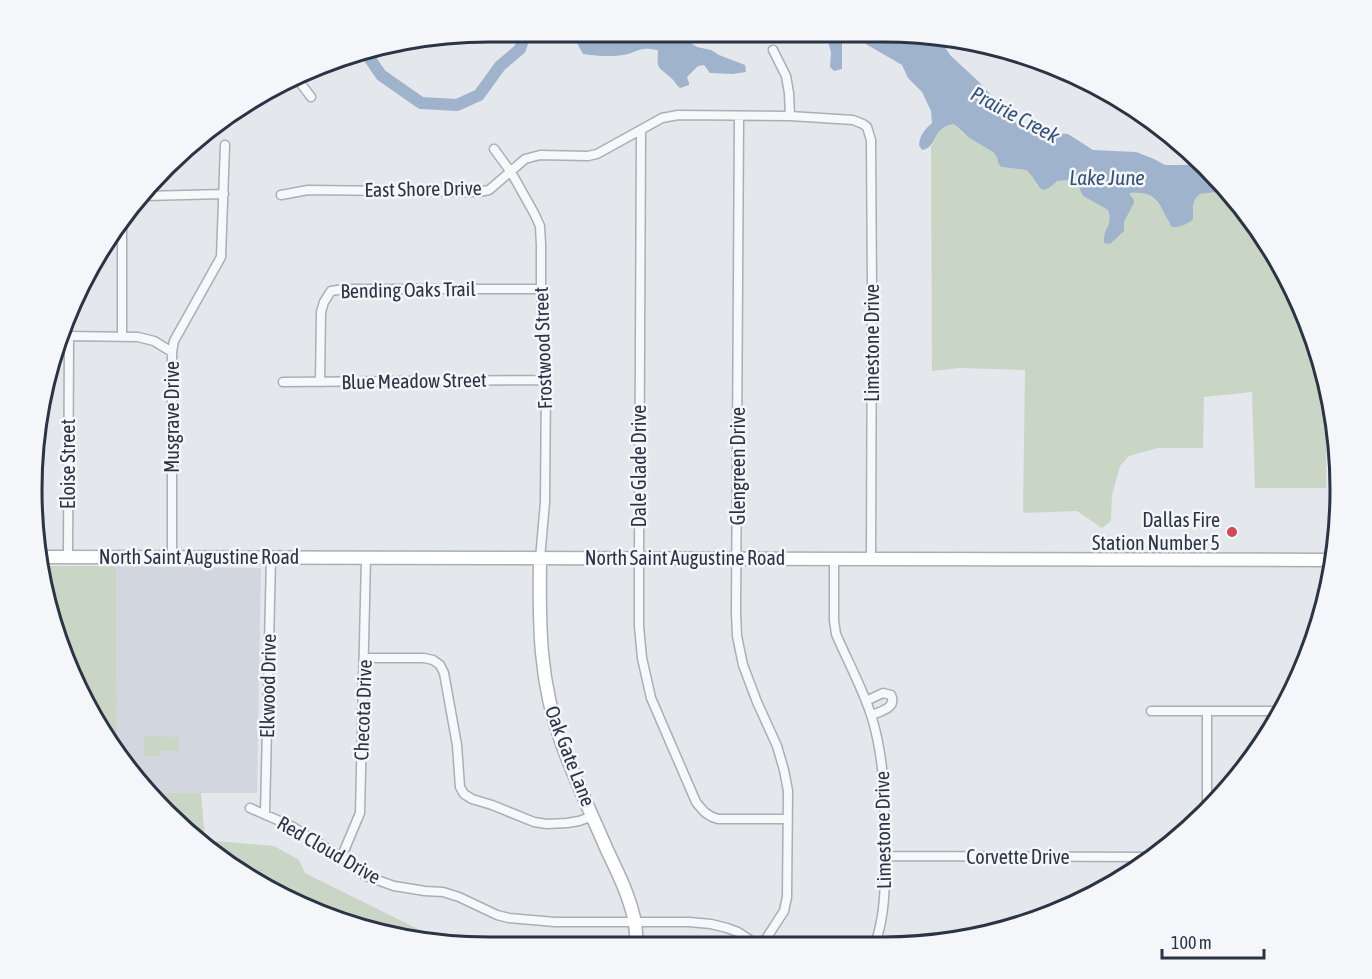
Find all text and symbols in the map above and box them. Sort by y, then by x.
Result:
water label: Prairie Creek [967,81,1065,148]
water label: Lake June [1069,165,1145,189]
street label: East Shore Drive [364,176,482,201]
street label: Bending Oaks Trail [340,277,476,302]
street label: Limestone Drive [860,284,883,402]
street label: Frostwood Street [529,286,556,410]
street label: Musgrave Drive [160,361,183,473]
street label: Blue Meadow Street [341,368,487,393]
street label: Dale Glade Drive [627,405,650,527]
street label: Glengreen Drive [726,407,749,525]
street label: Eloise Street [56,419,79,509]
place label: Dallas Fire Station Number 5 [1092,508,1220,554]
marker: Dallas Fire Station Number 5 [1225,525,1239,539]
street label: North Saint Augustine Road [99,545,299,568]
street label: North Saint Augustine Road [585,546,785,569]
street label: Elkwood Drive [255,634,280,738]
street label: Checota Drive [349,659,376,761]
street label: Oak Gate Lane [541,702,600,809]
street label: Limestone Drive [870,771,895,889]
street label: Red Cloud Drive [274,811,385,888]
street label: Corvette Drive [966,845,1070,868]
scale bar [1162,922,1264,960]
text: 100 m [1171,932,1212,953]

